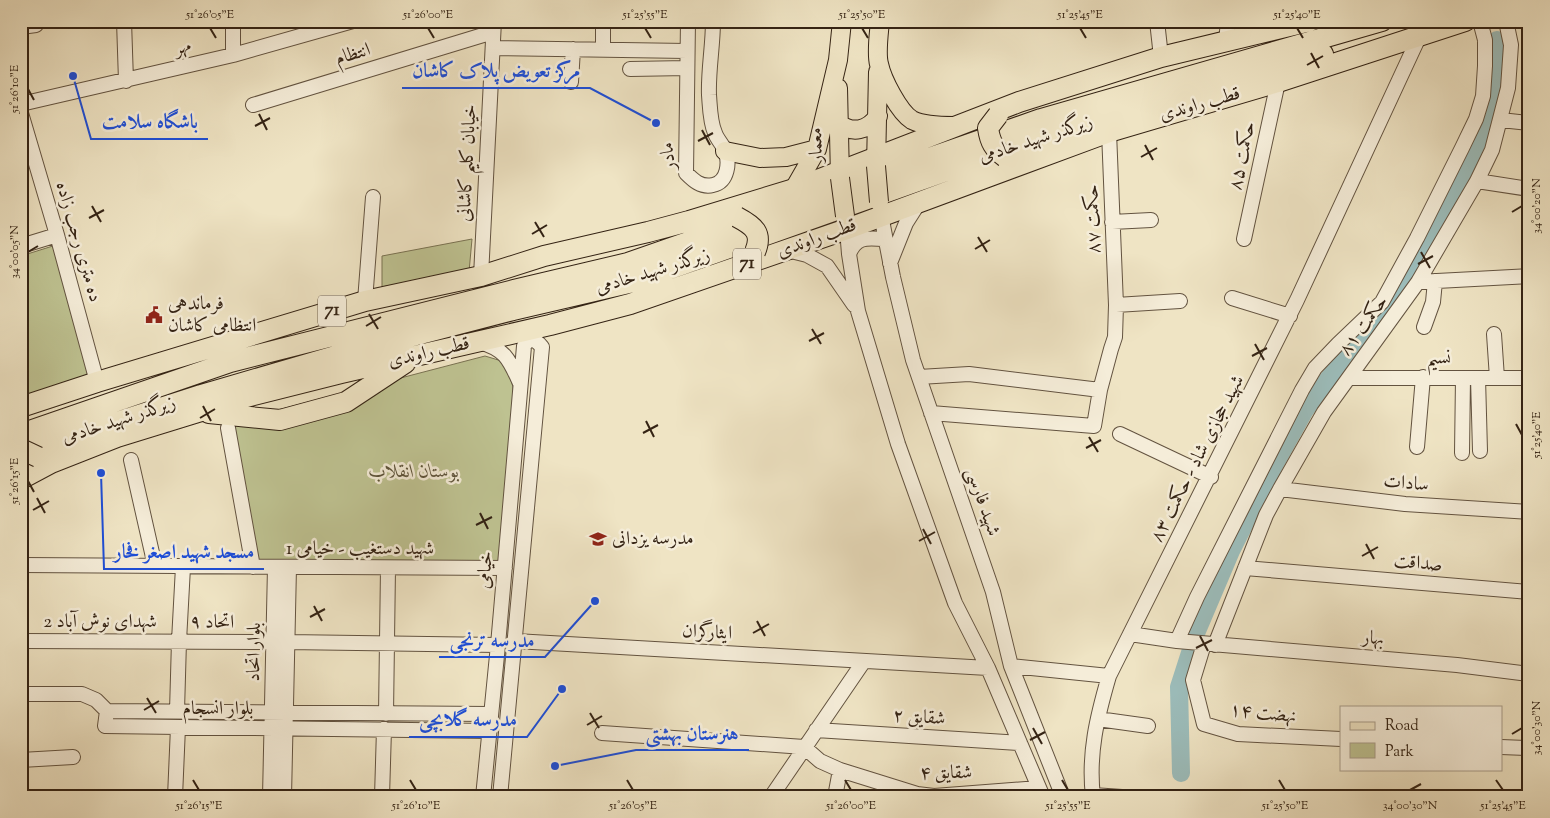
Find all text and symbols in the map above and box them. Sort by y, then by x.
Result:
text: 51°26'05"E [185,6,235,24]
text: 51°26'00"E [402,6,454,24]
text: 51°25'55"E [622,6,668,24]
text: 51°25'50"E [838,6,886,24]
text: 51°25'45"E [1056,6,1103,24]
text: 51°25'40"E [1272,6,1321,24]
street label: مهر [170,33,194,64]
street label: انتظام [332,37,374,74]
callout: مرکز تعویض پلاک کاشان [402,53,590,88]
text: مرکز تعویض پلاک کاشان [412,58,580,87]
text: 51°26'10"E [6,64,24,114]
street label: قطب راوندی [1156,81,1244,129]
callout: باشگاه سلامت [91,104,208,139]
street label: خیابان کلیم کاشانی [451,104,489,223]
street label: زیرگذر شهید خادمی [975,107,1096,171]
text: باشگاه سلامت [102,108,198,138]
street label: حکمت ۸۵ [1223,119,1263,193]
street label: معمار [803,127,831,165]
street label: مادر [654,141,684,173]
text: 34°00'20"N [1528,178,1546,234]
street label: ده متری رجب زاده [48,179,108,305]
street label: حکمت ۸۷ [1079,184,1109,254]
street label: قطب راوندی [773,212,861,266]
text: 34°00'05"N [6,225,24,279]
street label: زیرگذر شهید خادمی [592,240,714,302]
road number: 71 [733,248,761,280]
street label: حکمت ۸۱ [1333,290,1395,362]
place label: فرماندهی انتظامی کاشان [168,291,256,340]
road number: 71 [318,296,346,326]
public building icon: فرماندهی انتظامی کاشان [144,305,164,325]
street label: قطب راوندی [385,330,473,376]
street label: نسیم [1427,345,1451,377]
street label: شهید حجازی شاد - حکمت ۸۳ [1144,371,1252,547]
street label: زیرگذر شهید خادمی [58,388,179,452]
text: 51°25'40"E [1528,411,1546,460]
text: 51°26'15"E [6,457,24,505]
park label: بوستان انقلاب [369,459,460,486]
street label: شهید فارسی [958,464,1006,540]
street label: سادات [1382,469,1430,499]
place label: مدرسه یزدانی [612,526,694,553]
school or university icon: مدرسه یزدانی [588,529,608,549]
callout: مسجد شهید اصغر فخار [104,534,264,569]
street label: شهید دستغیب - خیامی 1 [286,536,434,563]
text: مسجد شهید اصغر فخار [112,539,254,568]
street label: صداقت [1393,548,1443,580]
street label: خیامی [471,550,501,590]
street label: شهدای نوش آباد 2 [43,609,157,636]
street label: اتحاد ۹ [190,609,234,637]
street label: ایثارگران [681,617,733,648]
street label: بلوار اتحاد [241,622,269,682]
callout: مدرسه ترنجی [439,622,545,657]
street label: بهار [1359,624,1385,653]
text: مدرسه ترنجی [449,628,535,657]
street label: بلوار انسجام [183,696,253,724]
street label: نهضت ۱۴ [1228,697,1298,731]
text: 34°00'30"N [1528,700,1546,755]
callout: مدرسه گلابچی [409,702,527,737]
street label: شقایق ۲ [892,703,946,733]
legend [1340,706,1502,770]
text: مدرسه گلابچی [419,707,517,736]
callout: هنرستان بهشتی [636,715,749,750]
text: Road [1385,716,1419,737]
text: هنرستان بهشتی [645,721,739,750]
text: Park [1385,742,1414,763]
street label: شقایق ۴ [920,760,972,787]
text: 51°26'15"E [175,797,223,815]
text: 51°26'10"E [391,797,441,815]
text: 51°26'05"E [608,797,658,815]
text: 51°26'00"E [825,797,877,815]
text: 51°25'55"E [1045,797,1091,815]
text: 51°25'50"E [1261,797,1309,815]
text: 34°00'30"N [1383,797,1438,815]
text: 51°25'45"E [1479,797,1526,815]

